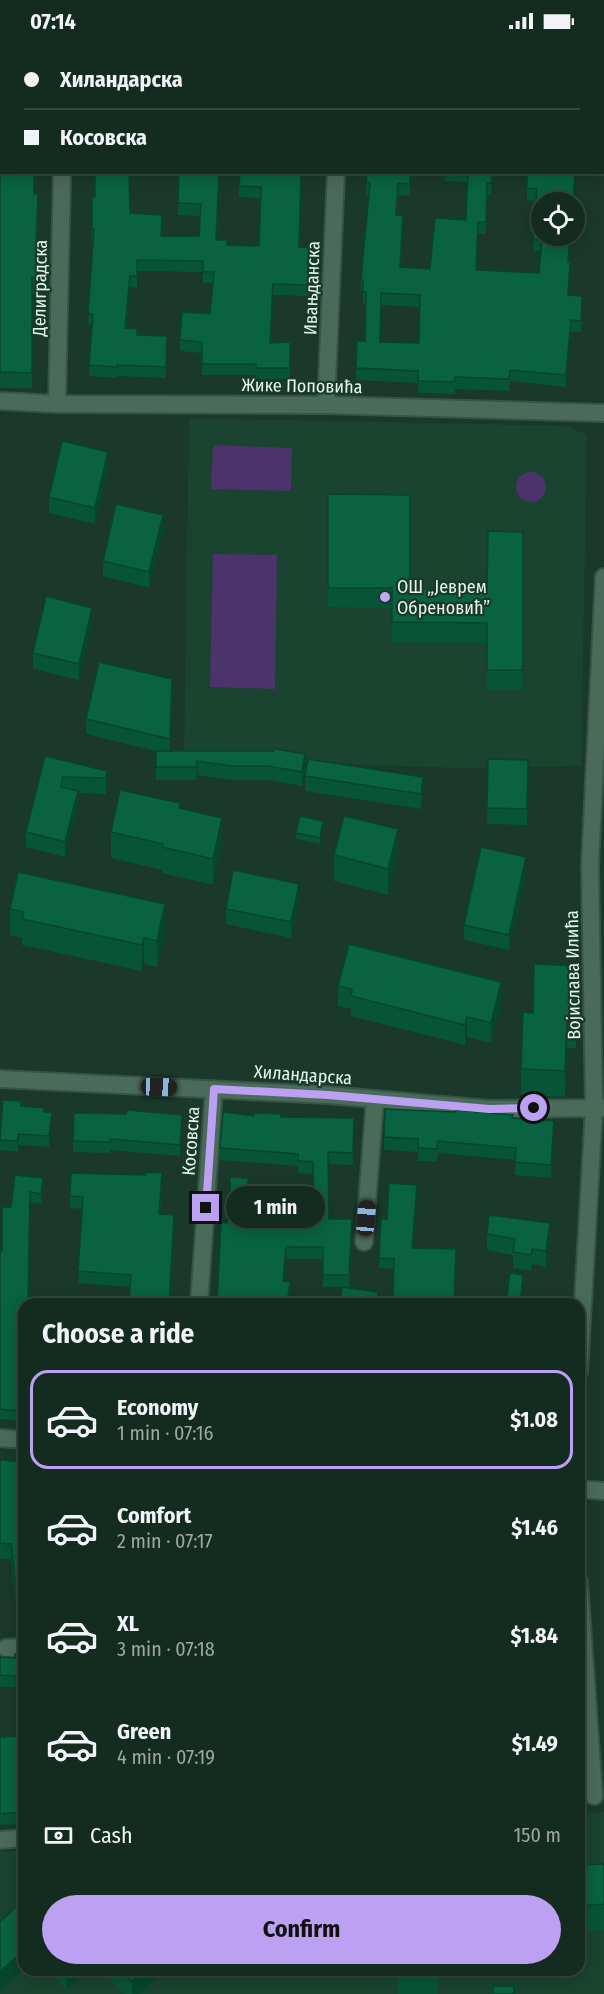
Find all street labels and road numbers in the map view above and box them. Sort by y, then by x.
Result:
street label: Делиградска [28,239,52,337]
street label: Ивањданска [299,240,325,335]
street label: Жике Поповића [241,374,363,398]
street label: Војислава Илића [561,910,585,1040]
street label: Хиландарска [253,1061,353,1089]
street label: Косовска [178,1105,204,1176]

